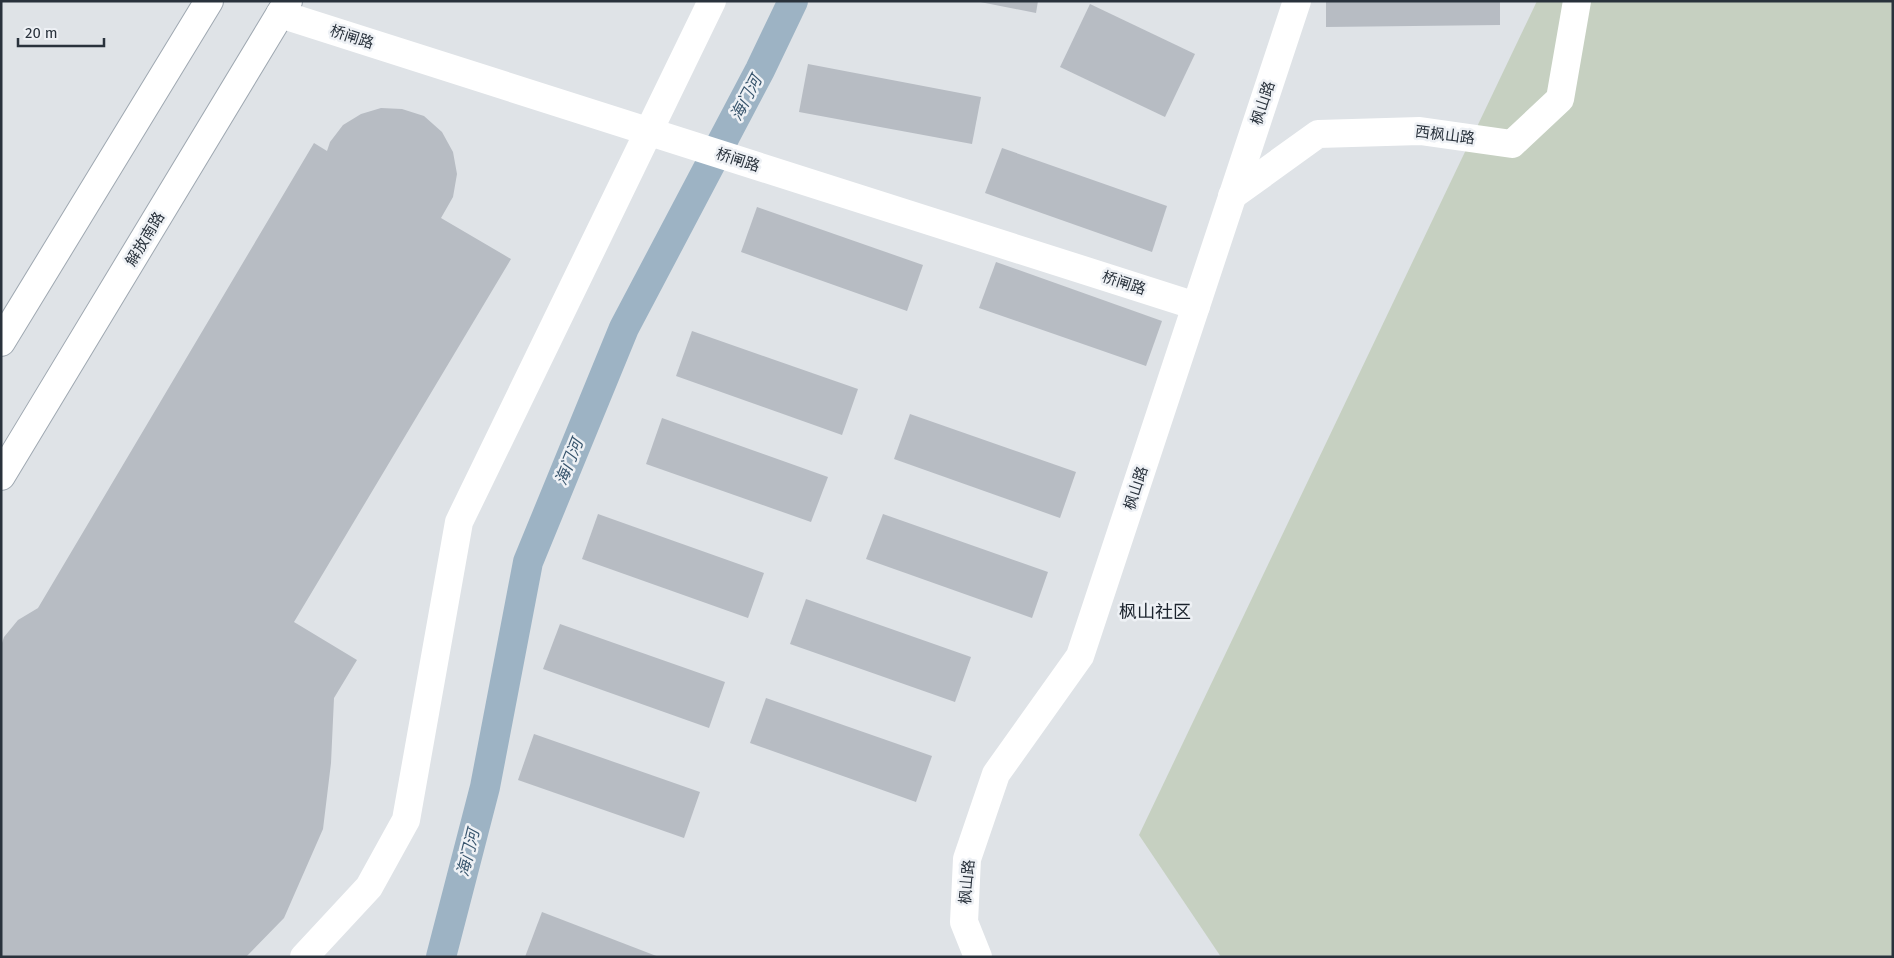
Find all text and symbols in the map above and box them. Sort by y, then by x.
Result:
scale bar [18,15,104,47]
street label: 桥闸路 [328,21,376,53]
text: 20 m [25,24,58,42]
water label: 海门河 [726,70,767,124]
street label: 枫山路 [1247,79,1279,127]
street label: 西枫山路 [1414,122,1476,148]
street label: 桥闸路 [714,144,762,176]
street label: 解放南路 [122,209,168,269]
street label: 桥闸路 [1100,267,1148,299]
water label: 海门河 [551,433,588,488]
street label: 枫山路 [1120,464,1152,512]
district label: 枫山社区 [1119,601,1191,623]
water label: 海门河 [453,825,484,879]
street label: 枫山路 [956,859,978,905]

